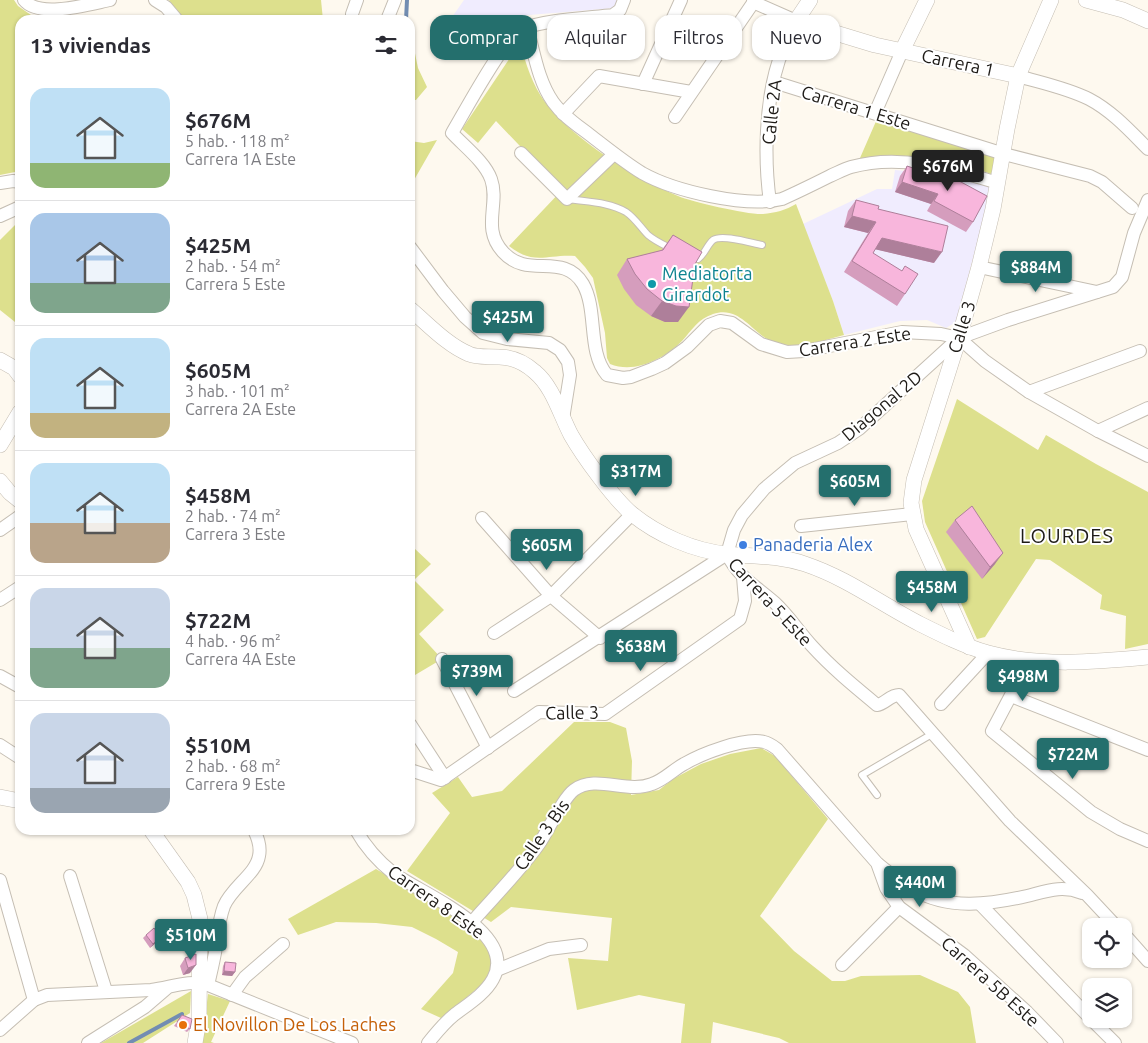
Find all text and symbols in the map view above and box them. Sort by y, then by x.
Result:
chip: Comprar [430,15,537,60]
chip: Alquilar [547,15,645,60]
chip: Filtros [655,15,742,60]
chip: Nuevo [752,15,840,60]
icon: filters [372,31,400,59]
text: 13 viviendas [30,33,151,57]
street label: Carrera 1 [920,45,997,80]
street label: Calle 2A [758,78,784,146]
street label: Carrera 1 Este [799,81,913,133]
icon: home [70,108,130,168]
text: $676M [185,108,251,132]
text: 5 hab. · 118 m² [185,132,290,150]
text: Carrera 1A Este [185,150,296,168]
pin: $676M [913,150,983,192]
text: $676M [923,157,973,175]
icon: home [70,233,130,293]
text: $425M [185,233,251,257]
pin: $884M [1001,250,1071,293]
text: 2 hab. · 54 m² [185,257,281,275]
text: $884M [1011,258,1061,276]
place label: Mediatorta Girardot [662,263,752,304]
text: Carrera 5 Este [185,275,286,293]
marker: Mediatorta Girardot [646,278,658,290]
street label: Calle 3 [944,298,978,355]
pin: $425M [473,300,543,343]
text: $425M [483,308,533,326]
street label: Carrera 2 Este [797,322,912,360]
icon: home [70,358,130,418]
text: $605M [185,358,251,382]
street label: Diagonal 2D [837,366,925,445]
text: 3 hab. · 101 m² [185,382,290,400]
text: Carrera 2A Este [185,400,296,418]
pin: $317M [601,454,671,497]
text: $317M [611,462,661,480]
pin: $605M [820,464,890,507]
text: $605M [830,472,880,490]
icon: home [70,483,130,543]
text: $458M [185,483,251,507]
text: 2 hab. · 74 m² [185,507,281,525]
district label: LOURDES [1020,524,1114,547]
text: Carrera 3 Este [185,525,286,543]
pin: $605M [512,528,582,571]
place label: Panaderia Alex [753,534,873,554]
text: $605M [522,536,572,554]
marker: Panaderia Alex [737,539,749,551]
street label: Carrera 5 Este [725,553,817,650]
pin: $458M [897,570,967,613]
text: $458M [907,578,957,596]
icon: home [70,608,130,668]
text: $722M [185,608,251,632]
pin: $638M [606,630,676,672]
text: 4 hab. · 96 m² [185,632,281,650]
text: $638M [616,637,666,655]
text: Carrera 4A Este [185,650,296,668]
pin: $739M [442,654,512,697]
pin: $498M [988,660,1058,702]
text: $739M [452,662,502,680]
text: $498M [998,667,1048,685]
street label: Calle 3 [545,702,599,722]
icon: home [70,733,130,793]
text: $510M [185,733,251,757]
pin: $722M [1038,738,1108,780]
text: $722M [1048,745,1098,763]
text: 2 hab. · 68 m² [185,757,281,775]
text: Carrera 9 Este [185,775,286,793]
street label: Calle 3 Bis [510,795,573,874]
street label: Carrera 8 Este [384,861,489,942]
pin: $440M [885,866,955,908]
text: $440M [895,873,945,891]
pin: $510M [156,918,226,961]
map controls [1082,918,1132,1028]
button: locate [1082,918,1132,968]
text: $510M [166,926,216,944]
street label: Carrera 5B Este [938,932,1044,1030]
button: layers [1082,978,1132,1028]
place label: El Novillon De Los Laches [193,1014,396,1034]
marker: El Novillon De Los Laches [177,1019,189,1031]

